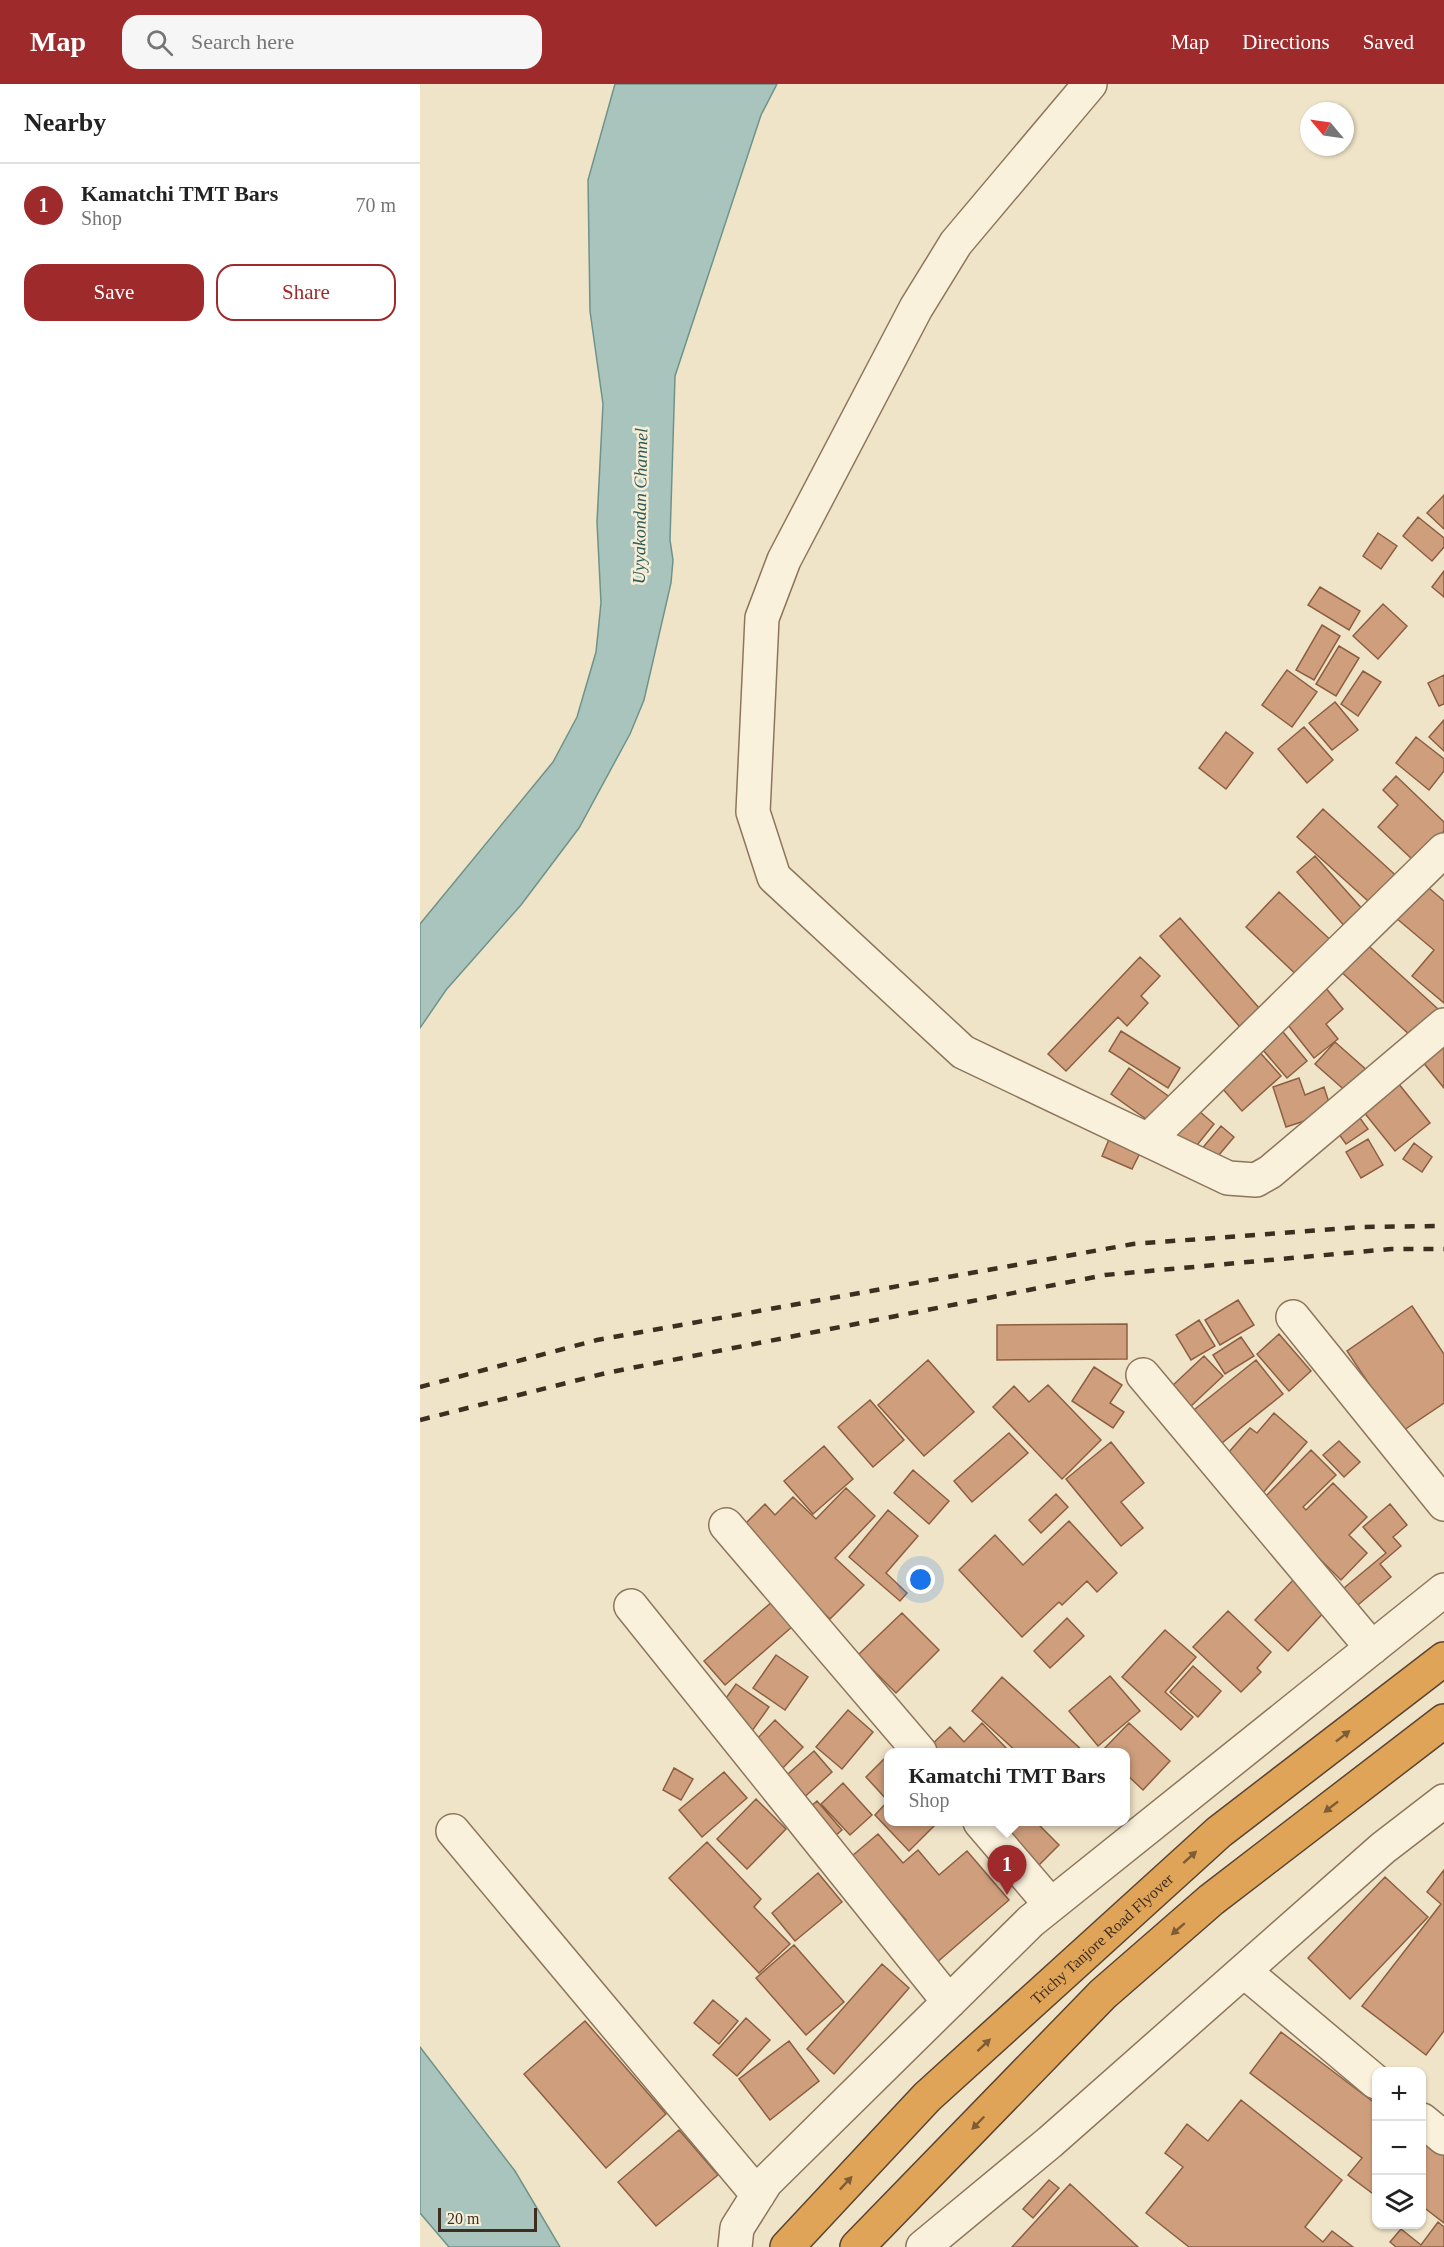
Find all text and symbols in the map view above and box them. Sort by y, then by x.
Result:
search box [122,15,542,69]
text: Map [30,26,86,57]
icon: search [143,26,176,59]
text: Search here [191,29,294,54]
text: Map [1171,30,1209,54]
text: Directions [1242,30,1330,54]
text: Saved [1363,30,1414,54]
north arrow [1300,102,1354,156]
text: Nearby [24,108,106,137]
text: Kamatchi TMT Bars [81,181,278,206]
text: 1 [39,194,49,216]
text: 70 m [355,194,396,216]
text: Shop [81,207,122,229]
button: Save [24,264,204,321]
button: Share [216,264,396,321]
water label: Uyyakondan Channel [629,428,651,584]
your location [906,1565,935,1594]
one-way arrow [1336,1731,1351,1743]
popup [884,1748,1130,1826]
text: Kamatchi TMT Bars [908,1763,1106,1788]
text: Shop [908,1789,950,1811]
one-way arrow [1323,1801,1339,1813]
pin: 1 [988,1846,1026,1895]
one-way arrow [1183,1850,1198,1864]
street label: Trichy Tanjore Road Flyover [1027,1870,1177,2008]
one-way arrow [1171,1922,1186,1935]
one-way arrow [976,2039,991,2052]
map controls [1372,2067,1426,2229]
button: + [1372,2067,1426,2121]
one-way arrow [971,2115,985,2130]
button: − [1372,2121,1426,2175]
one-way arrow [839,2175,853,2190]
button: layers [1372,2175,1426,2229]
scale bar [438,2205,537,2232]
text: 20 m [447,2210,479,2227]

